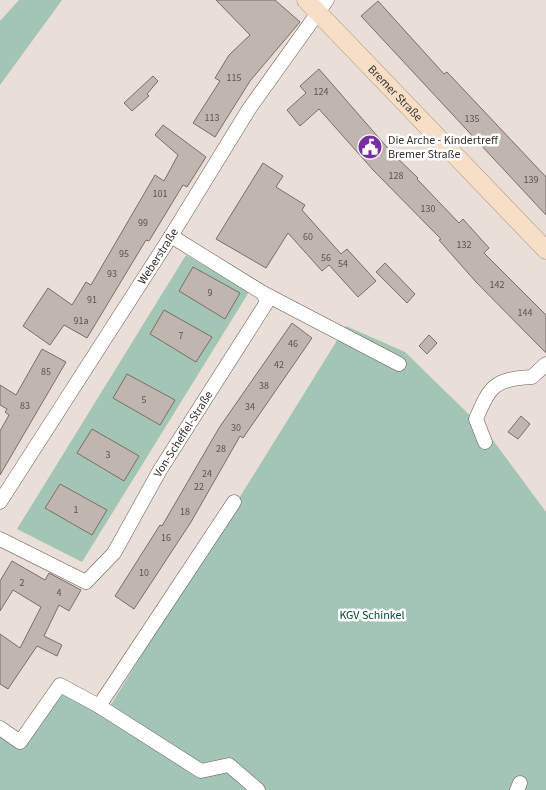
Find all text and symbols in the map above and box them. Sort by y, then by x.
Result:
street label: Bremer Straße [364,61,426,125]
house number: 115 [227,71,241,85]
house number: 124 [314,85,328,99]
house number: 113 [205,111,219,125]
house number: 135 [465,112,479,126]
place label: Die Arche - Kindertreff Bremer Straße [388,132,499,163]
public building icon: Die Arche - Kindertreff Bremer Straße [357,134,383,160]
house number: 128 [389,169,403,183]
house number: 139 [524,173,538,187]
house number: 101 [153,187,167,201]
house number: 130 [421,202,435,216]
house number: 99 [138,216,148,230]
street label: Weberstraße [134,225,183,288]
house number: 60 [303,230,313,244]
house number: 132 [457,238,471,252]
house number: 95 [119,247,129,261]
house number: 56 [321,251,331,265]
house number: 54 [338,257,348,271]
house number: 93 [107,267,117,281]
house number: 142 [490,278,504,292]
house number: 9 [208,286,213,300]
house number: 91 [87,293,97,307]
house number: 144 [518,306,532,320]
house number: 91a [74,314,88,328]
house number: 7 [179,329,184,343]
house number: 46 [288,337,298,351]
house number: 42 [274,358,284,372]
house number: 85 [41,365,51,379]
house number: 38 [259,379,269,393]
street label: Von-Scheffel-Straße [150,388,217,481]
house number: 5 [142,393,147,407]
house number: 83 [20,399,30,413]
house number: 34 [245,400,255,414]
house number: 30 [231,421,241,435]
house number: 28 [216,442,226,456]
house number: 3 [106,448,111,462]
house number: 24 [202,467,212,481]
house number: 22 [194,480,204,494]
house number: 1 [74,503,79,517]
house number: 18 [180,505,190,519]
house number: 16 [161,531,171,545]
house number: 10 [139,566,149,580]
house number: 2 [20,576,25,590]
house number: 4 [57,586,62,600]
park label: KGV Schinkel [339,607,405,624]

